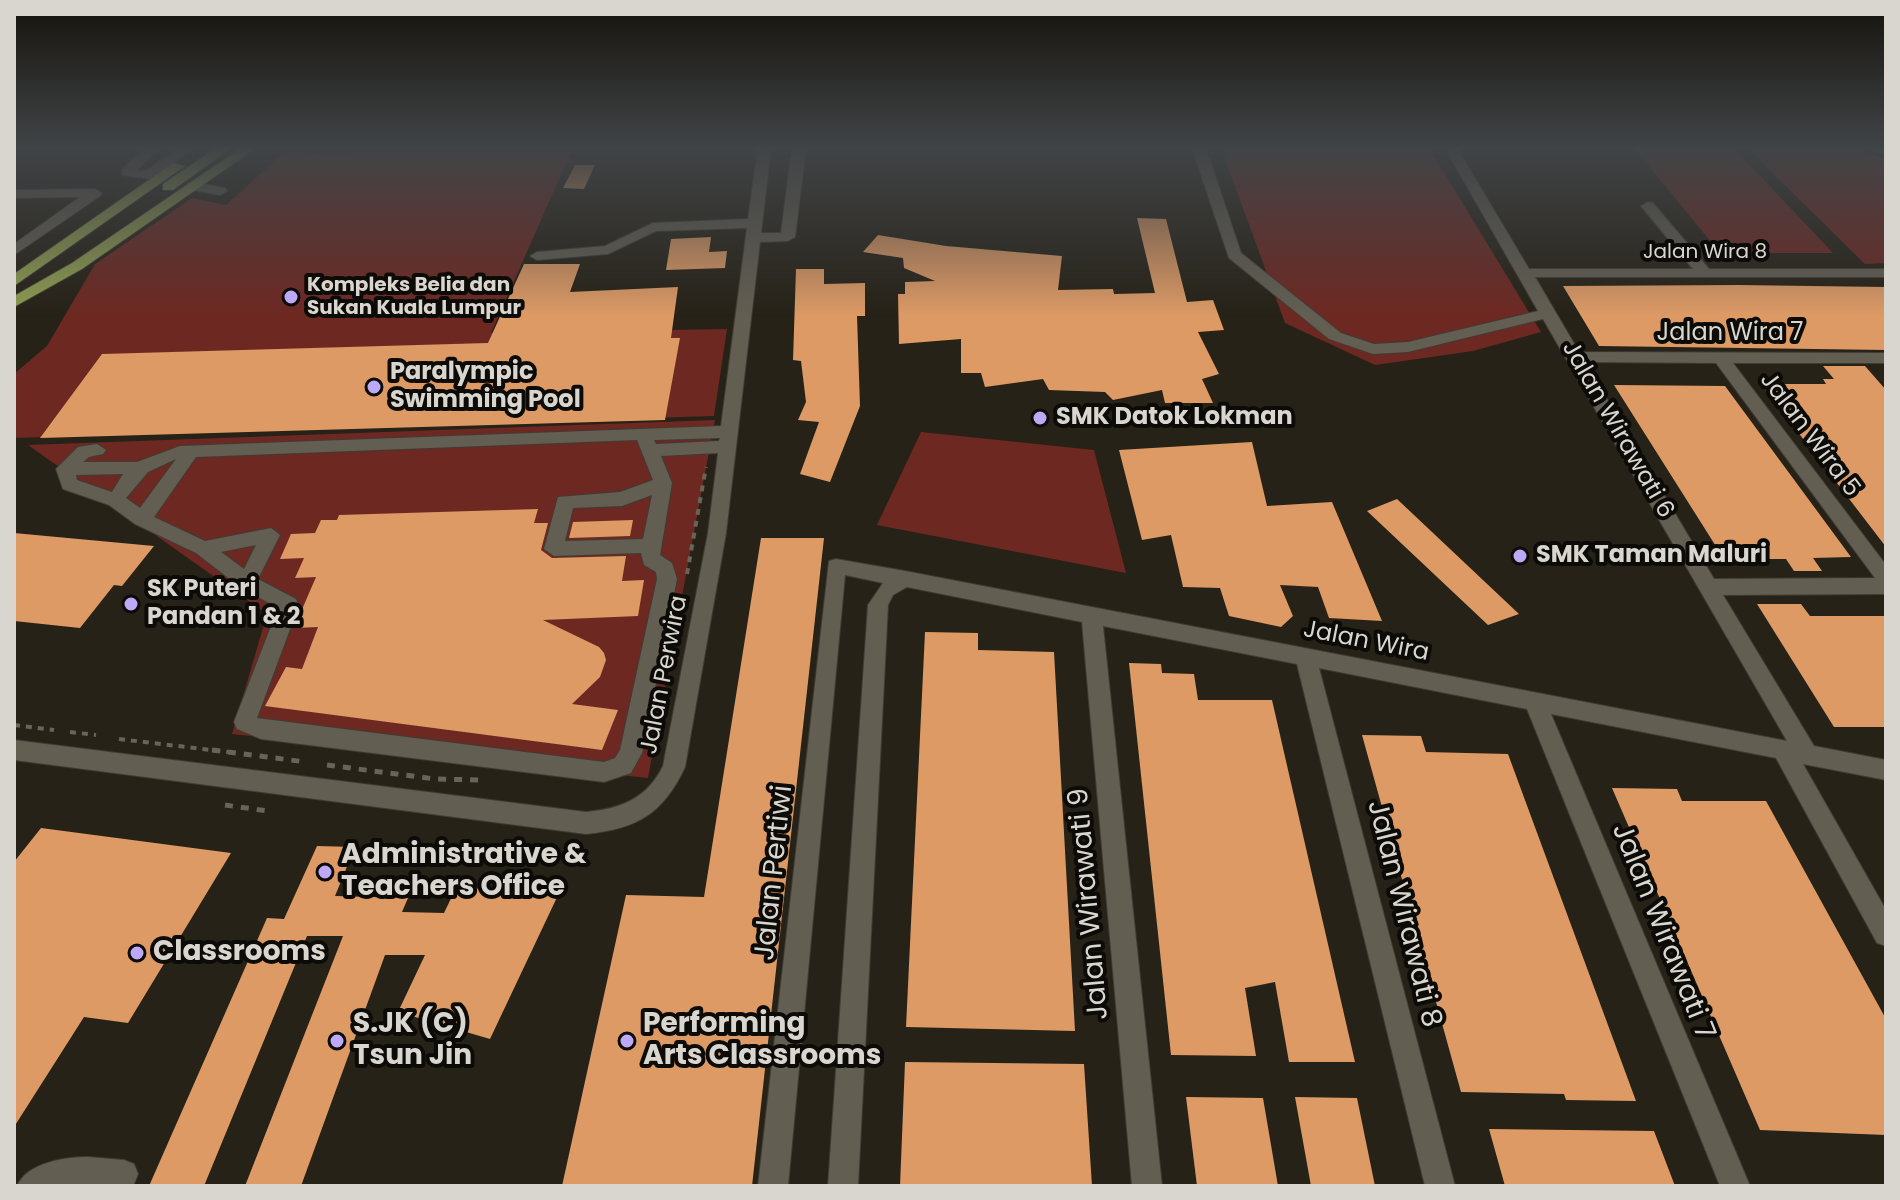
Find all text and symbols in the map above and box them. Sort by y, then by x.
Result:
street label: Jalan Wira 8 [1643,241,1767,265]
place label: Kompleks Belia dan Sukan Kuala Lumpur [307,274,521,321]
marker: Kompleks Belia dan Sukan Kuala Lumpur [282,288,300,306]
street label: Jalan Wira 7 [1657,320,1803,348]
street label: Jalan Wirawati 6 [1555,336,1679,524]
place label: Paralympic Swimming Pool [390,359,581,415]
street label: Jalan Wira 5 [1753,367,1865,503]
marker: Paralympic Swimming Pool [365,378,383,396]
place label: SMK Datok Lokman [1056,404,1293,432]
marker: SMK Datok Lokman [1031,409,1049,427]
place label: SMK Taman Maluri [1536,542,1767,570]
marker: SMK Taman Maluri [1511,547,1529,565]
place label: SK Puteri Pandan 1 & 2 [147,576,300,632]
street label: Jalan Perwira [635,593,695,757]
marker: SK Puteri Pandan 1 & 2 [122,595,140,613]
street label: Jalan Wira [1301,616,1431,668]
street label: Jalan Pertiwi [749,784,801,962]
street label: Jalan Wirawati 9 [1063,787,1117,1021]
street label: Jalan Wirawati 8 [1359,797,1447,1031]
street label: Jalan Wirawati 7 [1603,819,1721,1045]
place label: Administrative & Teachers Office [341,839,586,905]
marker: Administrative & Teachers Office [316,863,334,881]
place label: Classrooms [153,936,326,970]
marker: Classrooms [128,944,146,962]
place label: S.JK (C) Tsun Jin [353,1008,472,1074]
place label: Performing Arts Classrooms [643,1008,881,1074]
marker: S.JK (C) Tsun Jin [328,1032,346,1050]
marker: Performing Arts Classrooms [618,1032,636,1050]

